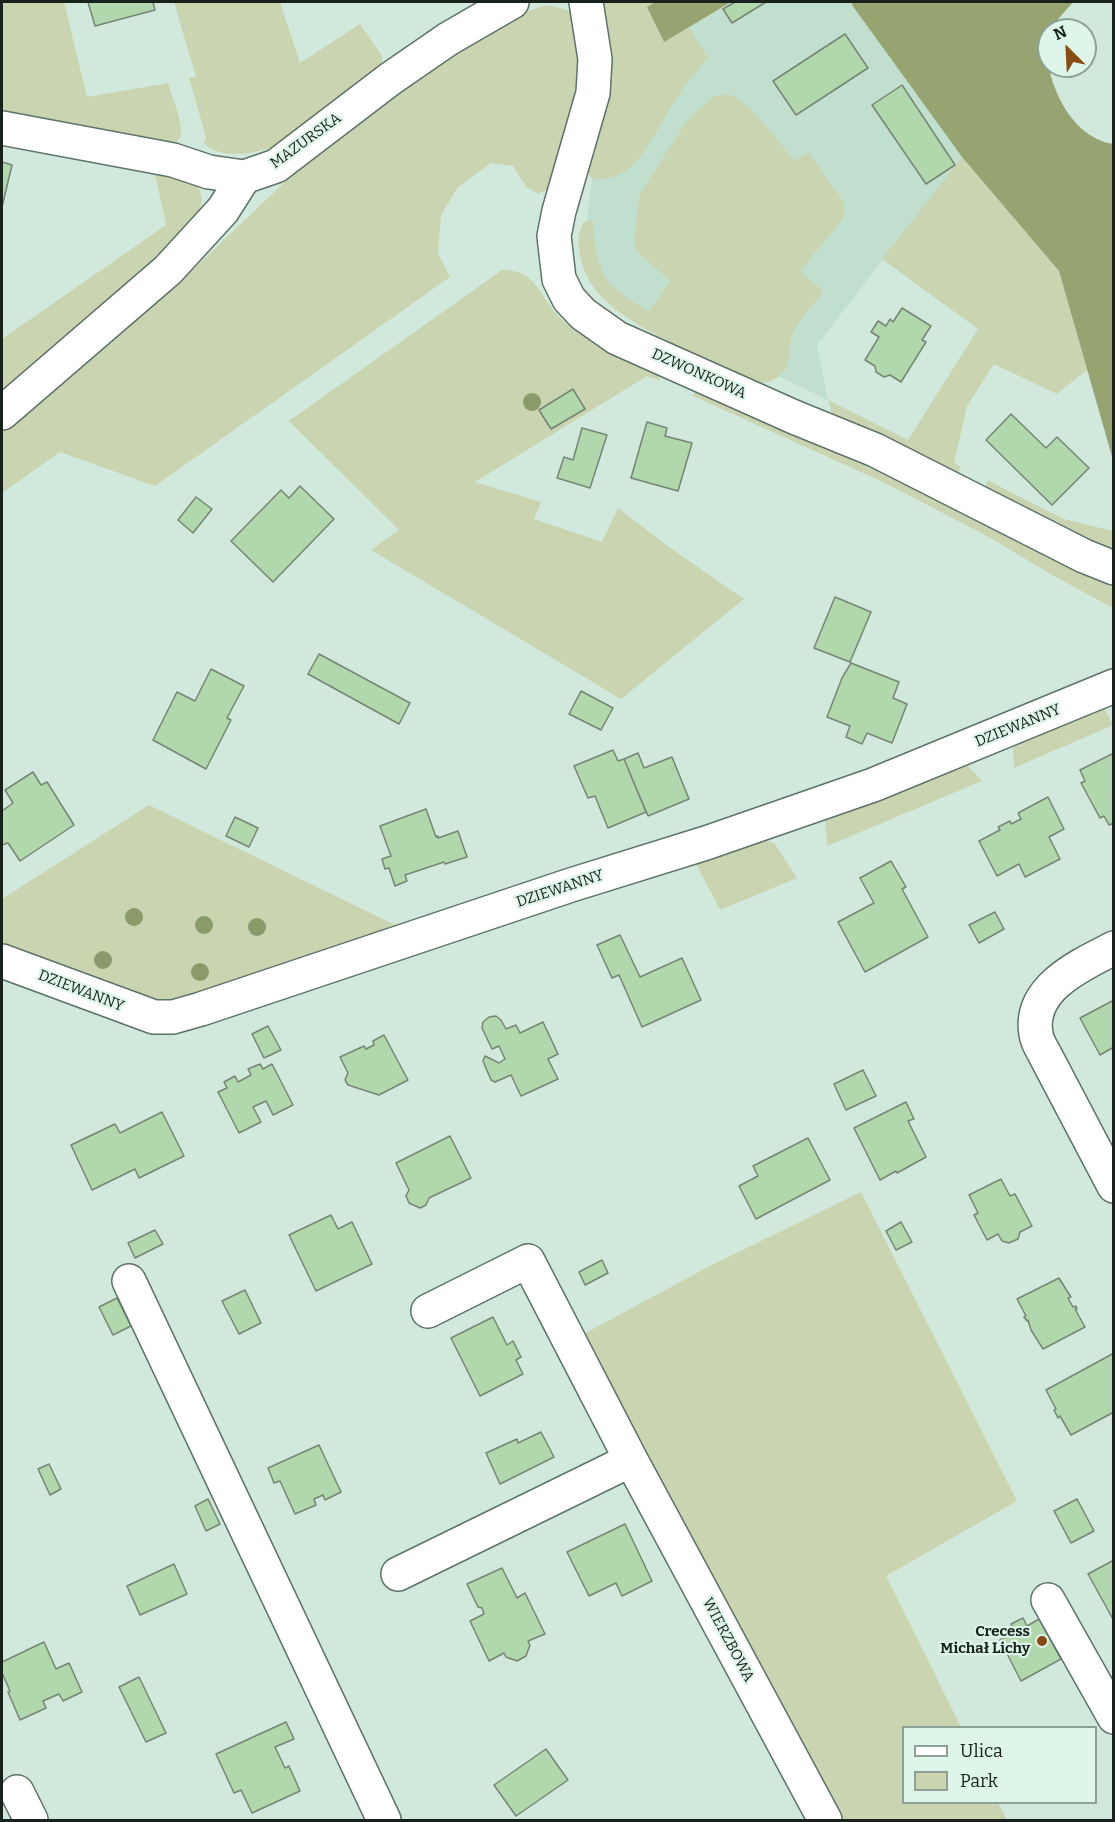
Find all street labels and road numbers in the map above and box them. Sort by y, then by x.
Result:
street label: MAZURSKA [267,109,345,173]
street label: DZWONKOWA [649,345,749,403]
street label: DZIEWANNY [973,701,1063,751]
street label: DZIEWANNY [514,866,606,912]
street label: DZIEWANNY [35,966,127,1016]
street label: WIERZBOWA [698,1595,758,1685]

